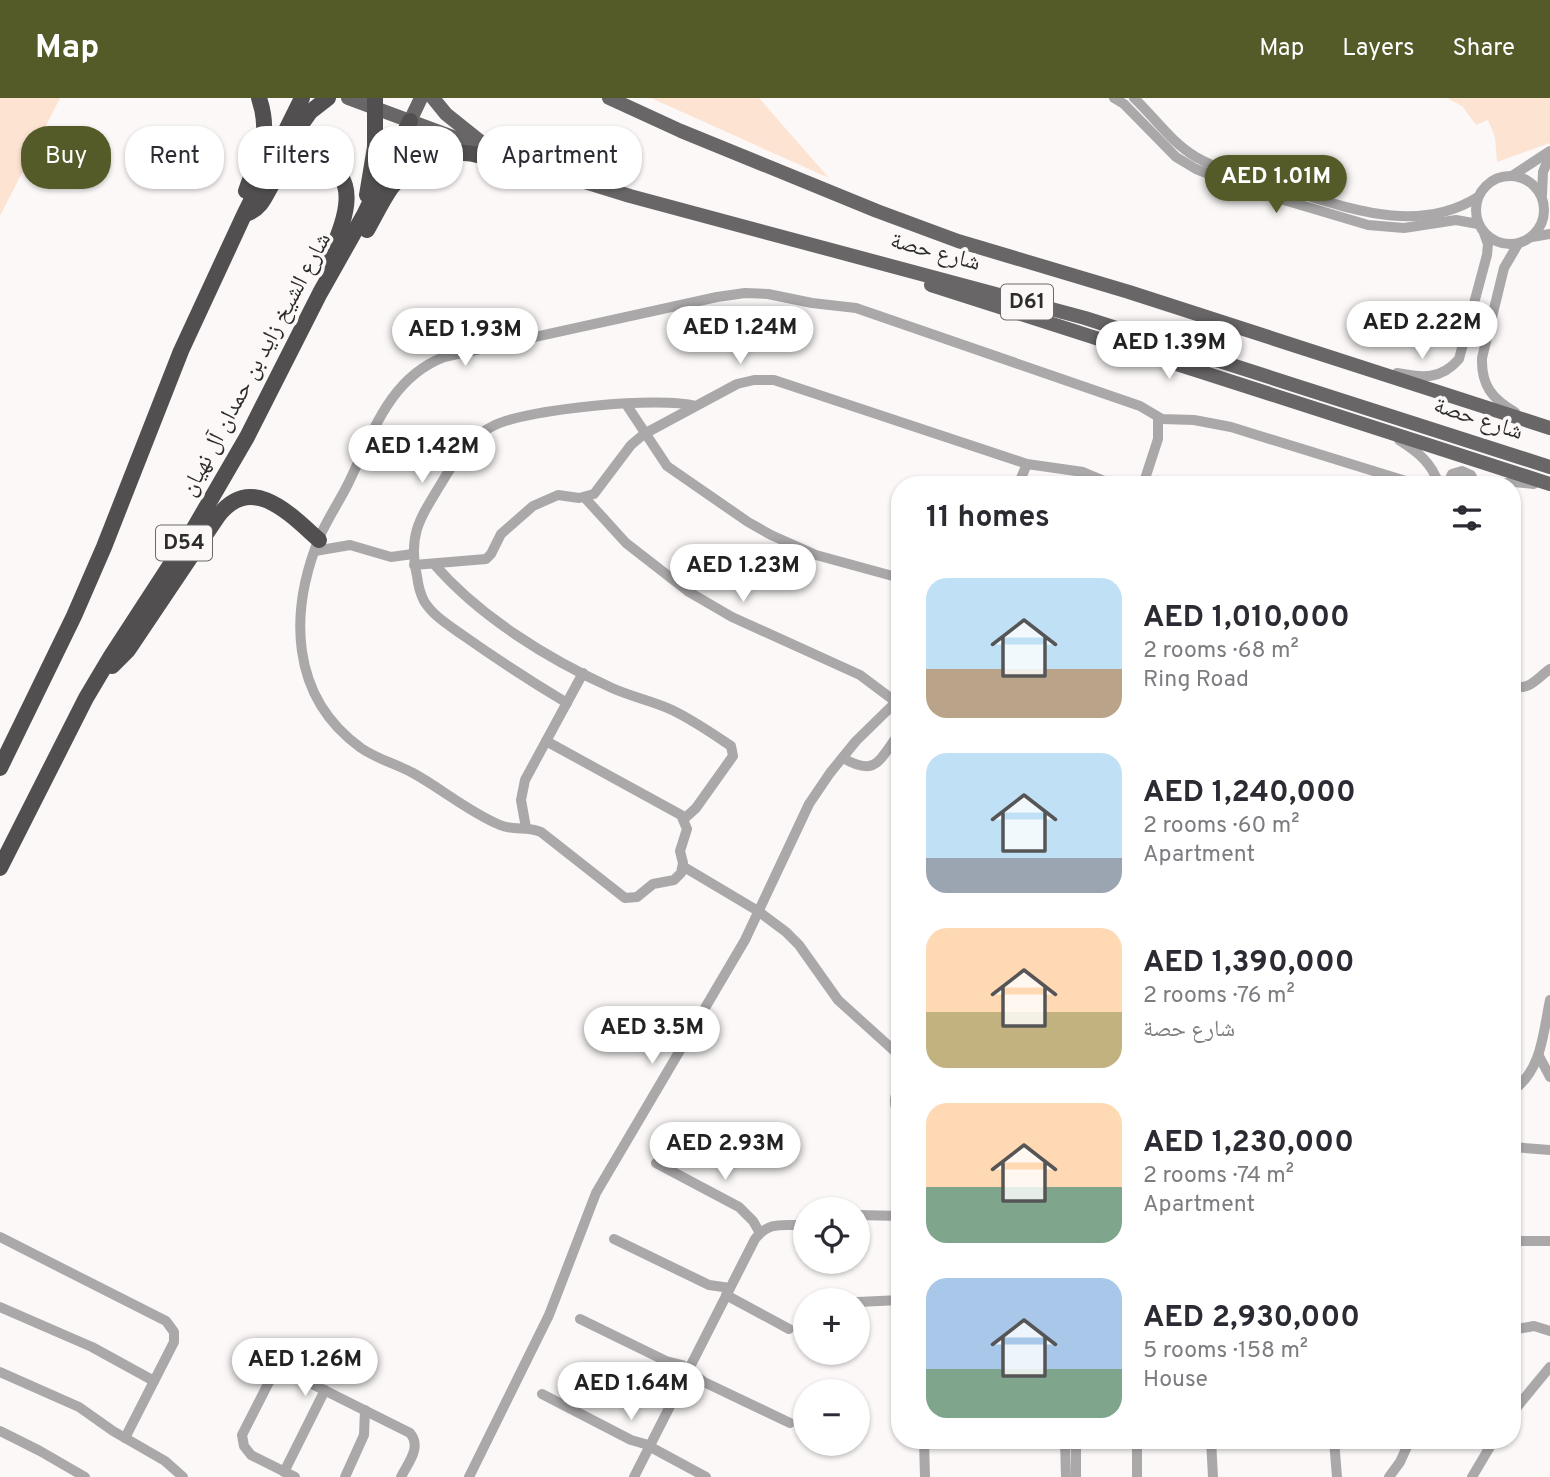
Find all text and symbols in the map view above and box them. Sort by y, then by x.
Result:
text: Map [35,28,99,70]
text: Map [1259,34,1304,64]
text: Layers [1342,34,1414,64]
text: Share [1452,34,1515,64]
chip: Buy [21,126,111,189]
chip: Rent [125,126,224,189]
chip: Filters [238,126,354,189]
chip: New [368,126,463,189]
chip: Apartment [477,126,642,189]
pin: AED 1.01M [1196,156,1356,215]
text: AED 1.01M [1221,163,1331,192]
street label: شارع حصة [887,227,983,279]
street label: شارع الشيخ زايد بن حمدان آل نهيان [175,228,339,502]
road number: D61 [1001,284,1053,320]
pin: AED 2.22M [1342,302,1502,361]
pin: AED 1.24M [660,306,820,366]
pin: AED 1.93M [385,308,545,368]
text: AED 2.22M [1362,309,1482,338]
text: AED 1.24M [683,314,798,343]
text: AED 1.93M [408,316,522,345]
pin: AED 1.39M [1089,322,1249,381]
text: AED 1.39M [1112,329,1226,358]
street label: شارع حصة [1430,392,1526,448]
pin: AED 1.42M [342,426,502,485]
text: AED 1.42M [365,433,479,462]
icon: filters [1448,499,1486,537]
text: 11 homes [926,500,1050,537]
road number: D54 [156,526,212,560]
pin: AED 1.23M [663,545,823,604]
text: AED 1.23M [686,552,800,581]
text: AED 1,010,000 [1143,600,1350,637]
icon: home [982,606,1066,690]
text: 2 rooms · 68 m² [1143,637,1299,666]
text: Ring Road [1143,666,1249,695]
text: AED 1,240,000 [1143,775,1356,812]
icon: home [982,781,1066,865]
text: 2 rooms · 60 m² [1143,812,1300,841]
text: Apartment [1143,841,1255,870]
text: AED 1,390,000 [1143,945,1355,982]
icon: home [982,956,1066,1040]
text: 2 rooms · 76 m² [1143,982,1295,1011]
pin: AED 3.5M [580,1006,724,1066]
text: AED 3.5M [600,1014,704,1043]
text: شارع حصة [1143,1016,1235,1045]
pin: AED 2.93M [645,1122,805,1182]
text: AED 1,230,000 [1143,1125,1354,1162]
text: AED 2.93M [666,1130,784,1159]
icon: home [982,1131,1066,1215]
text: 2 rooms · 74 m² [1143,1162,1294,1191]
text: Apartment [1143,1191,1255,1220]
map controls [793,1197,870,1456]
button: locate [793,1197,870,1274]
button: + [793,1288,870,1365]
text: AED 2,930,000 [1143,1300,1360,1337]
icon: home [982,1306,1066,1390]
text: 5 rooms · 158 m² [1143,1337,1308,1366]
pin: AED 1.26M [225,1338,385,1398]
text: AED 1.26M [248,1346,362,1375]
pin: AED 1.64M [551,1362,711,1422]
text: House [1143,1366,1208,1395]
text: AED 1.64M [573,1370,689,1399]
button: − [793,1379,870,1456]

